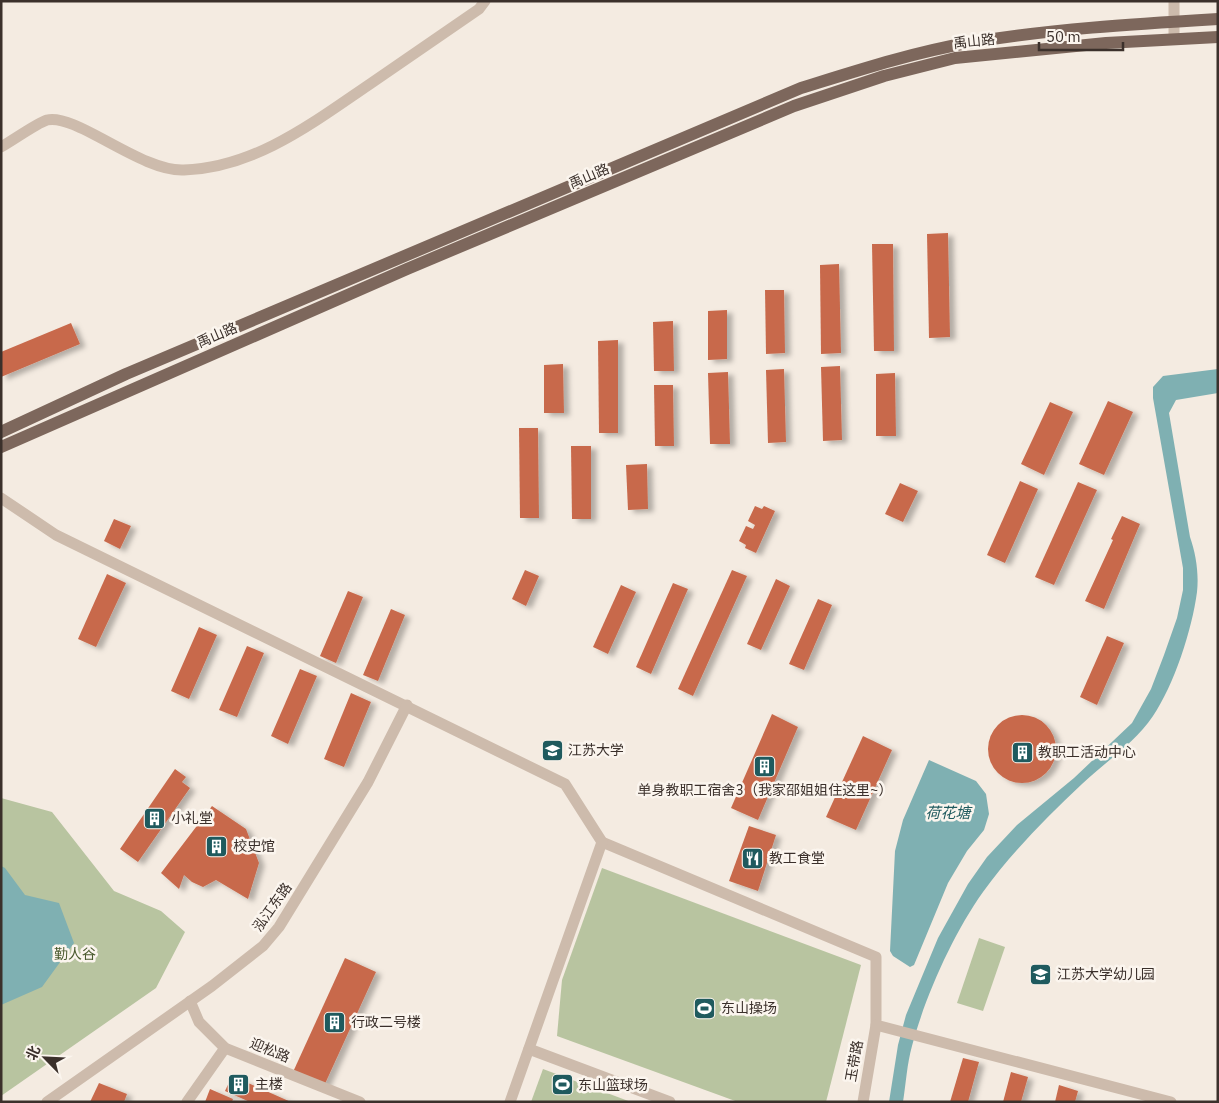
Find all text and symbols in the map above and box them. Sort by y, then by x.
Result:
scale bar [1039,20,1123,52]
text: 50 m [1046,27,1081,46]
street label: 禹山路 [952,30,996,52]
street label: 禹山路 [566,160,612,192]
street label: 禹山路 [194,319,240,351]
school or university icon: 江苏大学 [540,738,564,762]
building icon: 教职工活动中心 [1010,740,1034,764]
place label: 江苏大学 [568,741,624,759]
place label: 教职工活动中心 [1038,743,1136,761]
building icon: 单身教职工宿舍3（我家邵姐姐住这里~） [753,755,777,779]
place label: 单身教职工宿舍3（我家邵姐姐住这里~） [638,781,892,799]
water label: 荷花塘 [925,803,973,822]
building icon: 小礼堂 [143,806,167,830]
place label: 小礼堂 [171,809,213,827]
building icon: 校史馆 [205,834,229,858]
place label: 校史馆 [233,837,275,855]
restaurant icon: 教工食堂 [741,846,765,870]
place label: 教工食堂 [769,849,825,867]
street label: 泓江东路 [249,879,295,935]
park label: 勤人谷 [54,945,96,963]
school or university icon: 江苏大学幼儿园 [1029,962,1053,986]
place label: 江苏大学幼儿园 [1057,965,1155,983]
sports icon: 东山操场 [693,996,717,1020]
place label: 东山操场 [721,999,777,1017]
building icon: 行政二号楼 [323,1010,347,1034]
place label: 行政二号楼 [351,1013,421,1031]
north arrow [20,1033,70,1083]
street label: 迎松路 [247,1034,293,1066]
street label: 玉带路 [841,1039,867,1083]
text: 北 [22,1043,44,1063]
building icon: 主楼 [227,1072,251,1096]
sports icon: 东山篮球场 [550,1073,574,1097]
place label: 主楼 [255,1075,283,1093]
place label: 东山篮球场 [578,1076,648,1094]

